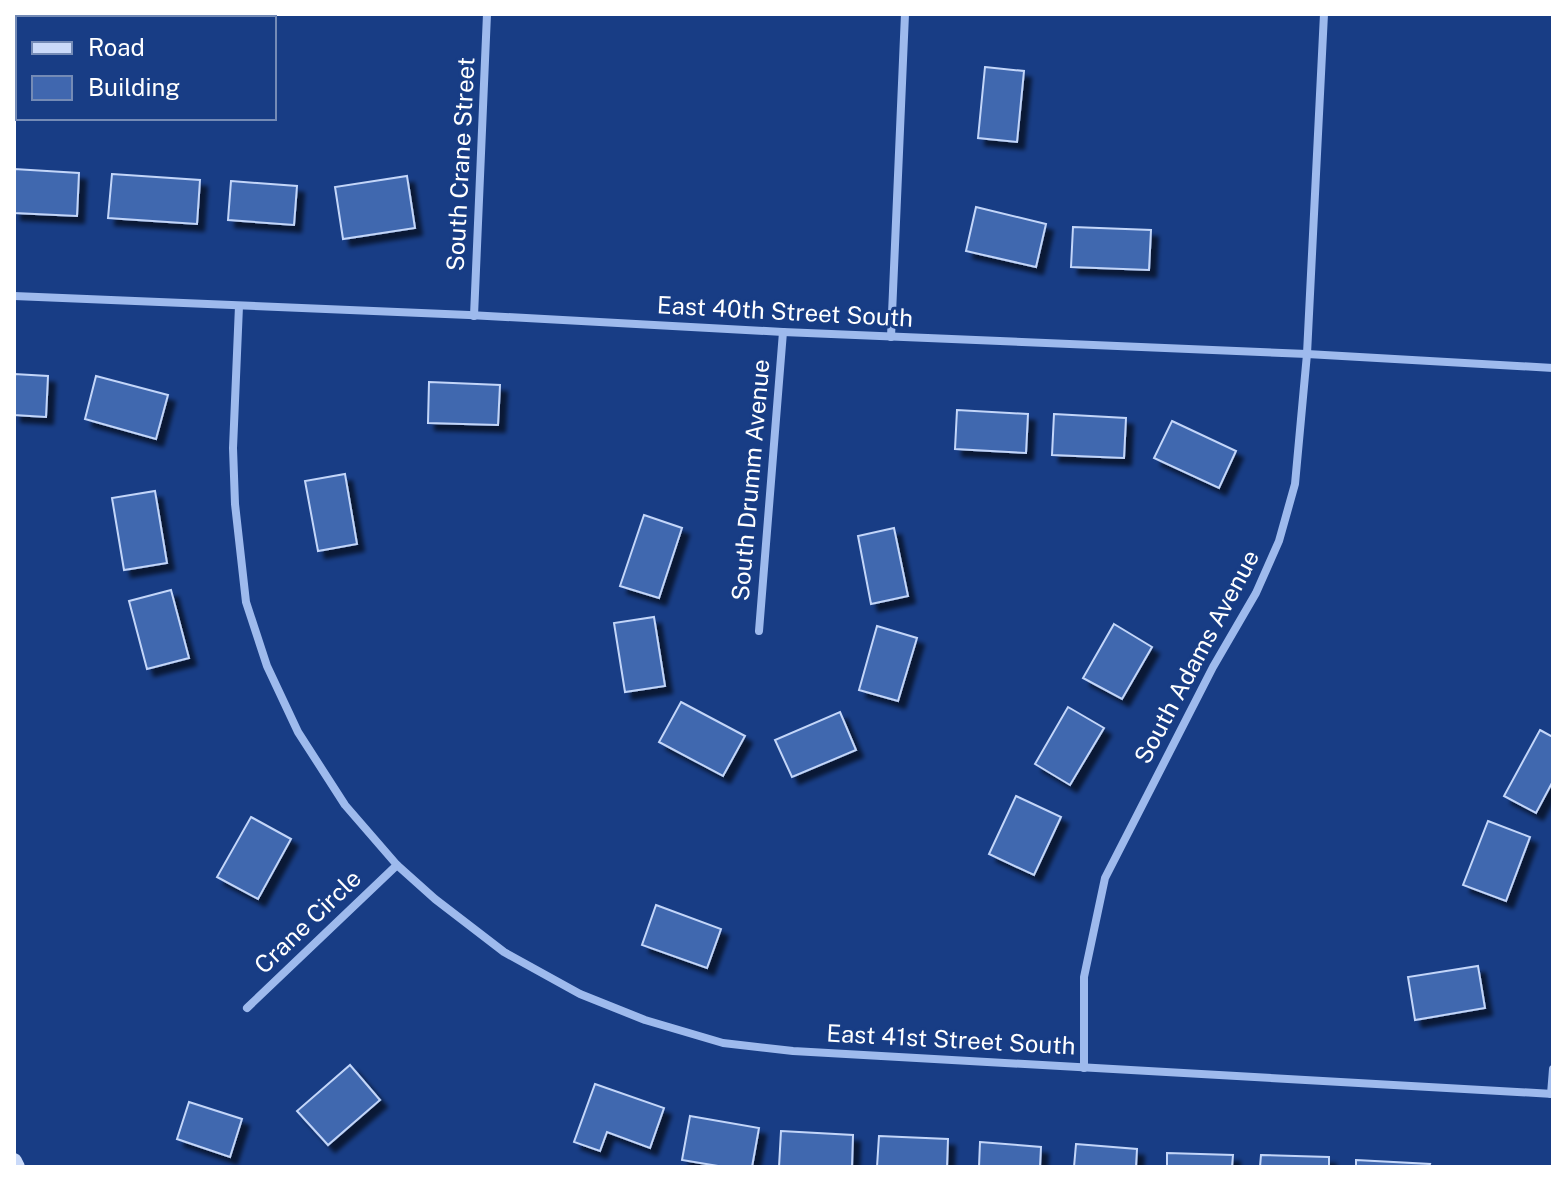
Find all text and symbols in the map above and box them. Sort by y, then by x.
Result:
legend [16,16,276,120]
text: Road [88,33,145,61]
street label: South Crane Street [440,56,480,272]
text: Building [88,73,180,101]
street label: East 40th Street South [656,290,914,332]
street label: South Drumm Avenue [725,358,775,602]
street label: South Adams Avenue [1128,545,1264,768]
street label: Crane Circle [248,864,366,979]
street label: East 41st Street South [826,1018,1076,1060]

